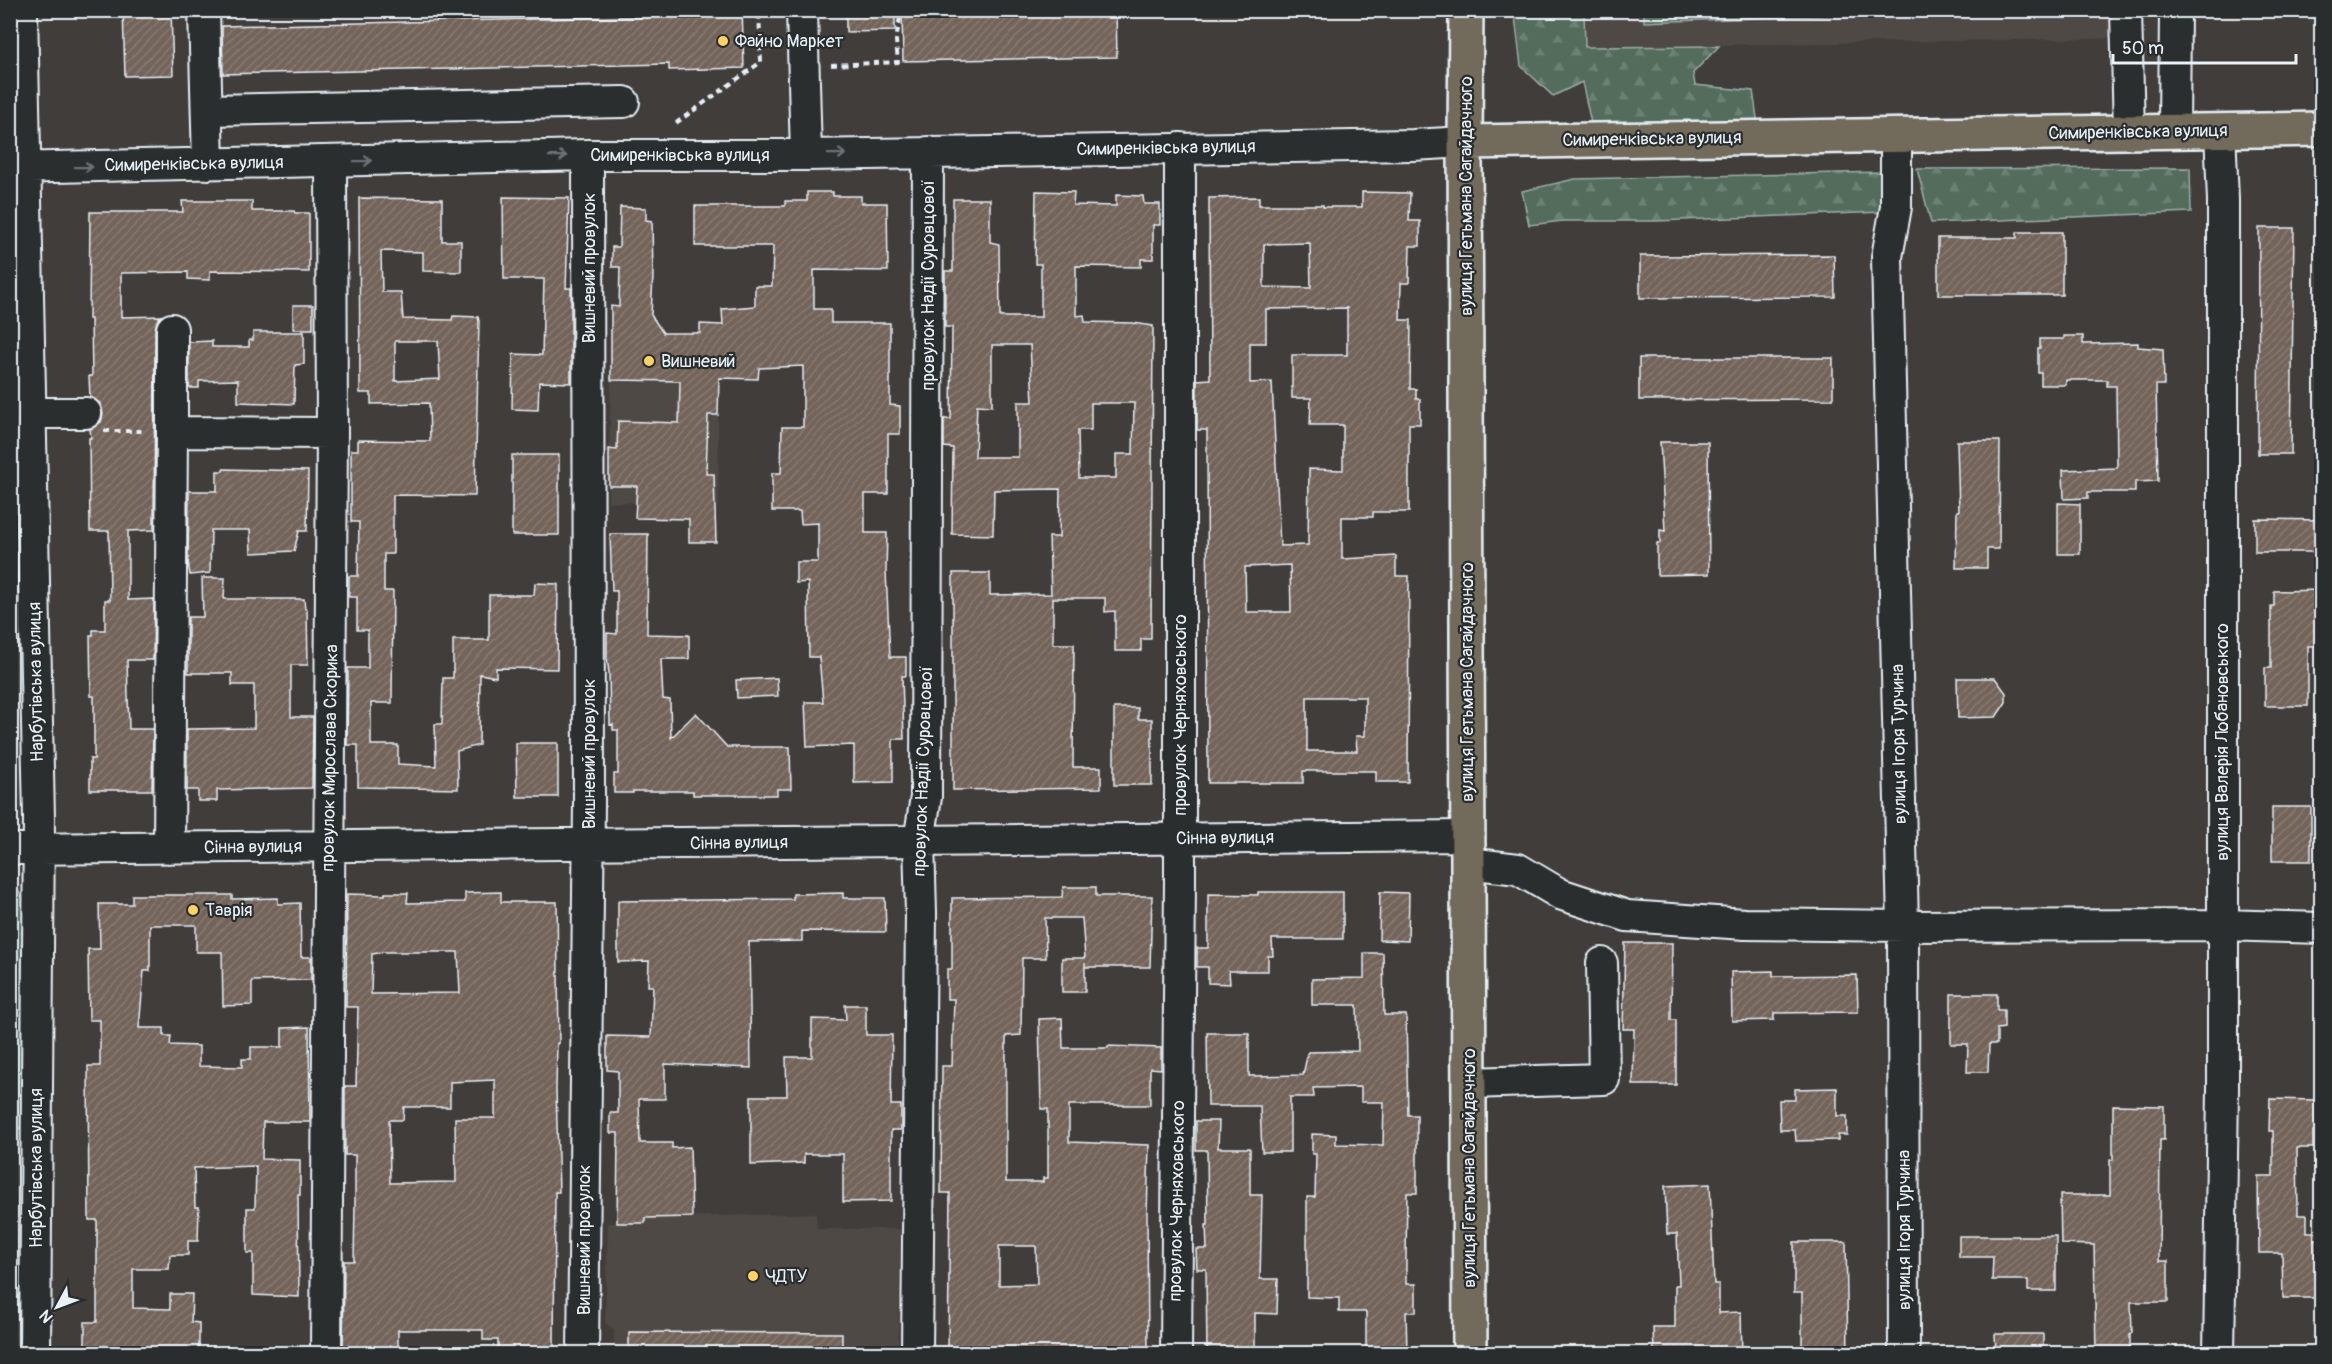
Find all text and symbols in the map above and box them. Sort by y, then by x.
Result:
scale bar [2113,27,2296,65]
place label: Файно Маркет [735,30,844,53]
marker: Файно Маркет [716,34,730,48]
text: 50 m [2122,37,2164,60]
street label: вулиця Гетьмана Сагайдачного [1455,76,1478,316]
street label: Симиренківська вулиця [2048,119,2228,145]
street label: Симиренківська вулиця [1562,126,1742,152]
street label: Симиренківська вулиця [1076,135,1256,161]
street label: Симиренківська вулиця [590,144,770,167]
one-way arrow [826,148,846,160]
one-way arrow [547,150,567,162]
street label: Симиренківська вулиця [104,151,284,177]
one-way arrow [352,155,372,167]
one-way arrow [73,161,93,172]
street label: провулок Надії Суровцової [917,179,940,391]
street label: Вишневий провулок [578,193,601,343]
place label: Вишневий [661,350,735,373]
marker: Вишневий [642,354,656,368]
street label: вулиця Гетьмана Сагайдачного [1456,562,1479,802]
street label: Нарбутівська вулиця [23,602,49,762]
street label: провулок Черняховського [1169,614,1192,816]
street label: вулиця Валерія Лобановського [2211,623,2234,861]
street label: провулок Мирослава Скорика [317,644,343,872]
street label: вулиця Ігоря Турчина [1886,664,1912,824]
street label: провулок Надії Суровцової [908,665,938,877]
street label: Вишневий провулок [578,679,601,829]
street label: Сінна вулиця [1176,826,1274,850]
street label: Сінна вулиця [690,831,788,855]
street label: Сінна вулиця [204,835,302,859]
place label: Таврія [205,899,252,922]
marker: Таврія [186,903,200,917]
street label: вулиця Гетьмана Сагайдачного [1458,1048,1481,1288]
street label: Нарбутівська вулиця [25,1088,48,1248]
street label: провулок Черняховського [1164,1100,1190,1302]
street label: вулиця Ігоря Турчина [1893,1150,1916,1310]
street label: Вишневий провулок [573,1165,596,1315]
place label: ЧДТУ [765,1265,808,1288]
marker: ЧДТУ [746,1269,760,1283]
north arrow [27,1277,87,1337]
text: N [35,1305,58,1327]

